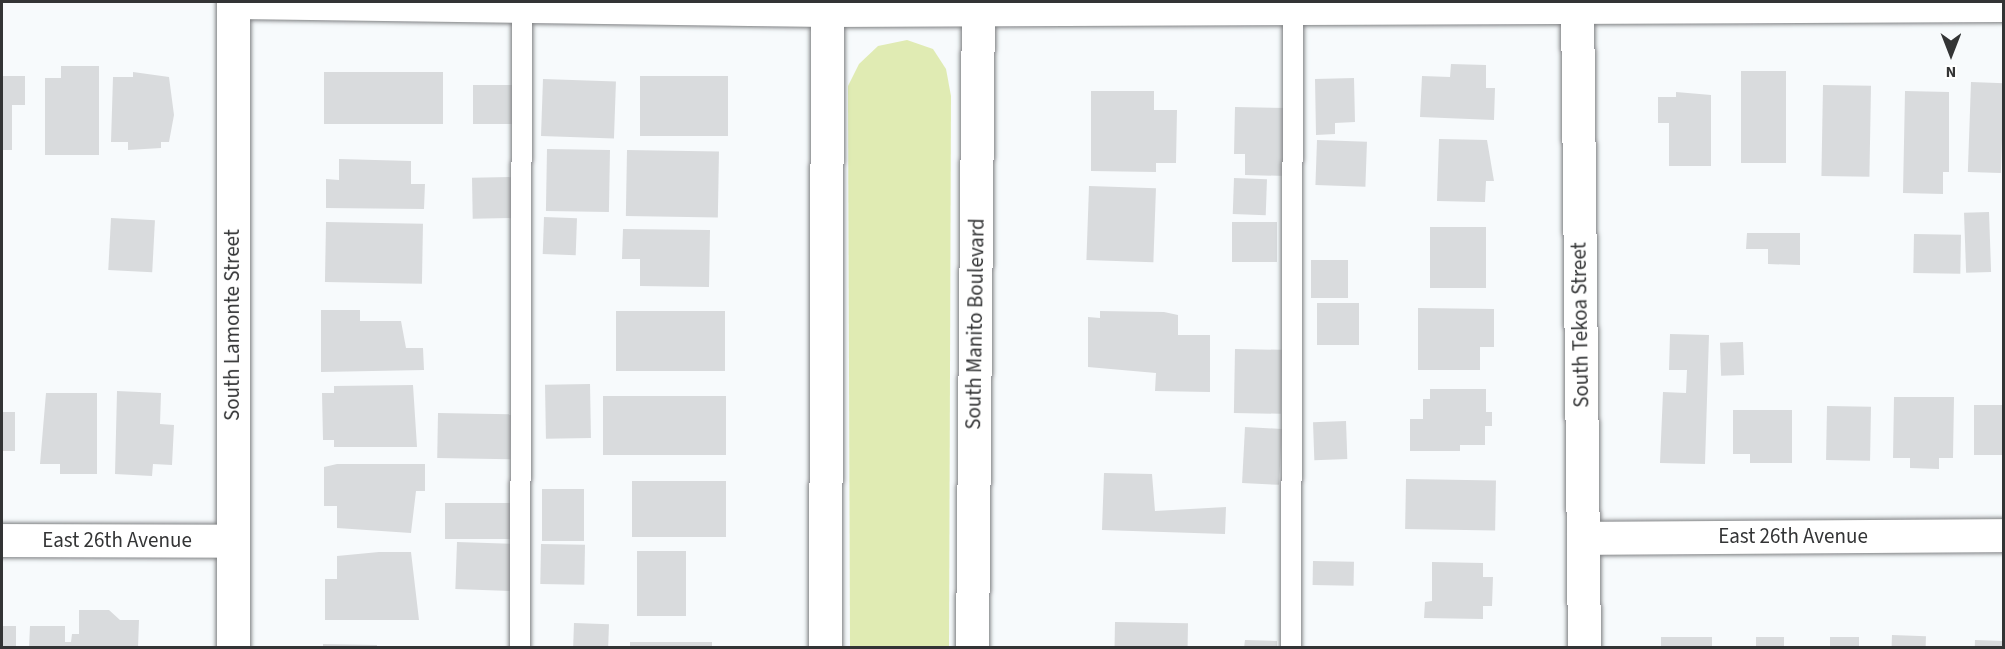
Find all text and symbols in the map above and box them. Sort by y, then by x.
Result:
north arrow [1921,24,1981,84]
text: N [1946,61,1956,83]
street label: South Manito Boulevard [961,218,989,430]
street label: South Lamonte Street [219,229,245,421]
street label: South Tekoa Street [1566,242,1594,408]
street label: East 26th Avenue [1718,523,1868,549]
street label: East 26th Avenue [42,527,192,553]

